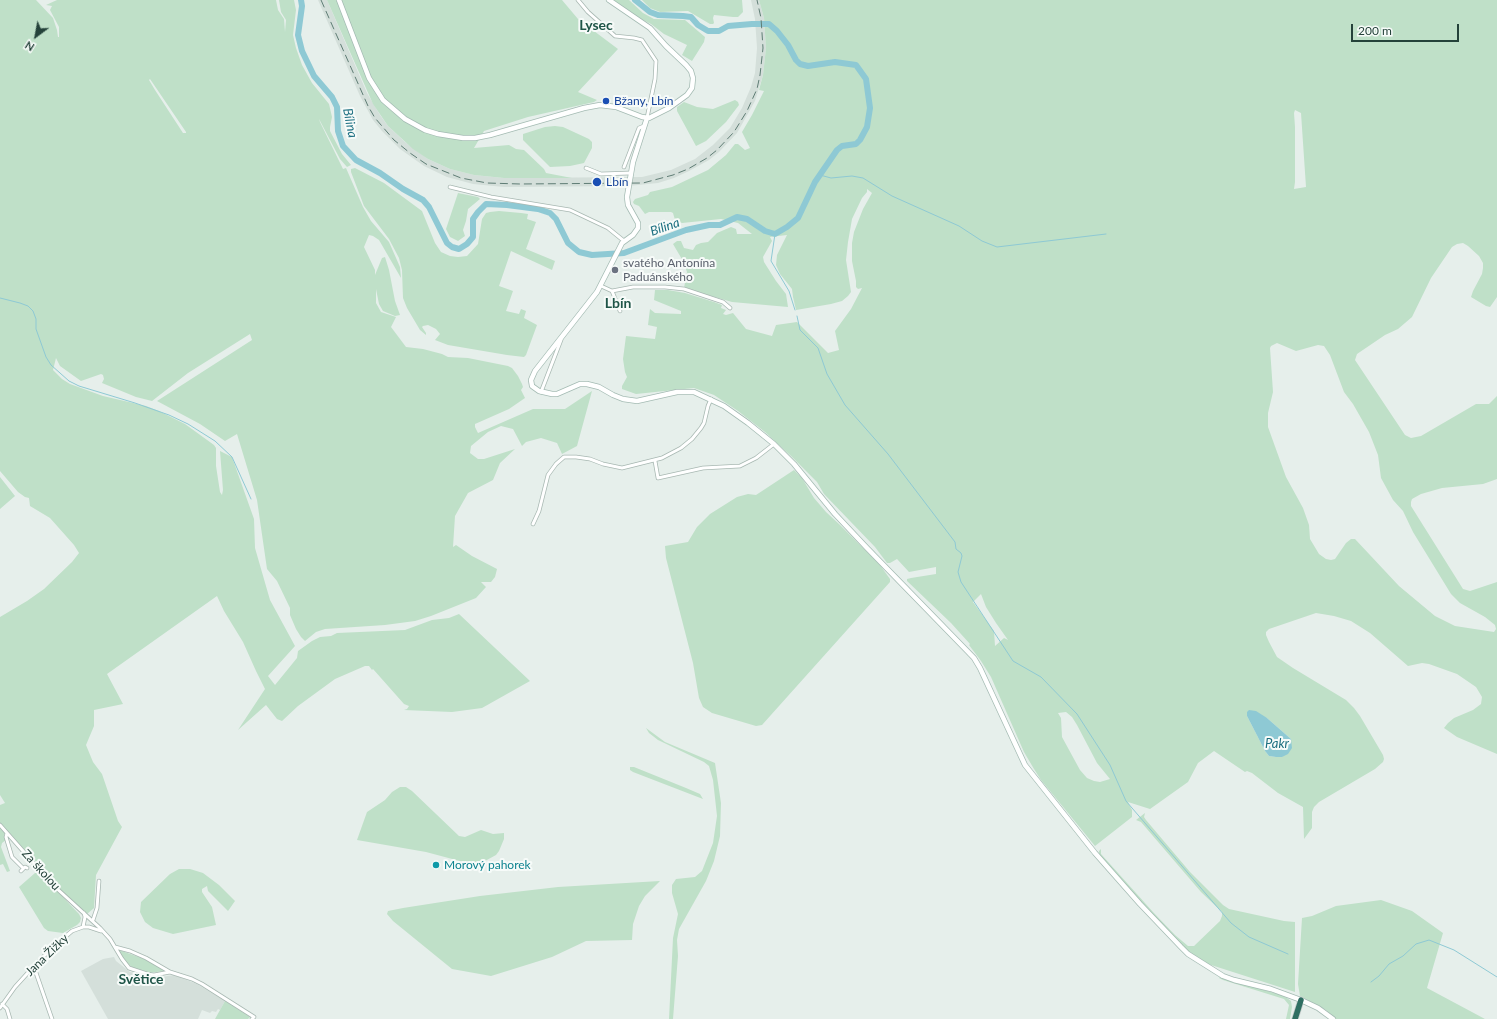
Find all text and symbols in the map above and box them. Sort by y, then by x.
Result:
north arrow [16,16,56,56]
scale bar [1353,16,1461,42]
district label: Lysec [579,17,613,33]
text: 200 m [1358,23,1392,38]
text: N [22,39,36,54]
place label: Bžany, Lbín [614,94,673,108]
marker: Bžany, Lbín [601,96,611,106]
water label: Bílina [339,107,361,139]
place label: Lbín [606,175,628,189]
marker: Lbín [591,176,603,188]
water label: Bílina [648,215,682,239]
place label: svatého Antonína Paduánského [623,256,715,284]
marker: svatého Antonína Paduánského [610,265,620,275]
district label: Lbín [605,295,631,311]
water label: Pakr [1265,736,1289,752]
street label: Za školou [19,846,63,894]
place label: Morový pahorek [444,858,531,872]
marker: Morový pahorek [431,860,441,870]
street label: Jana Žižky [22,931,72,979]
district label: Světice [118,971,164,987]

